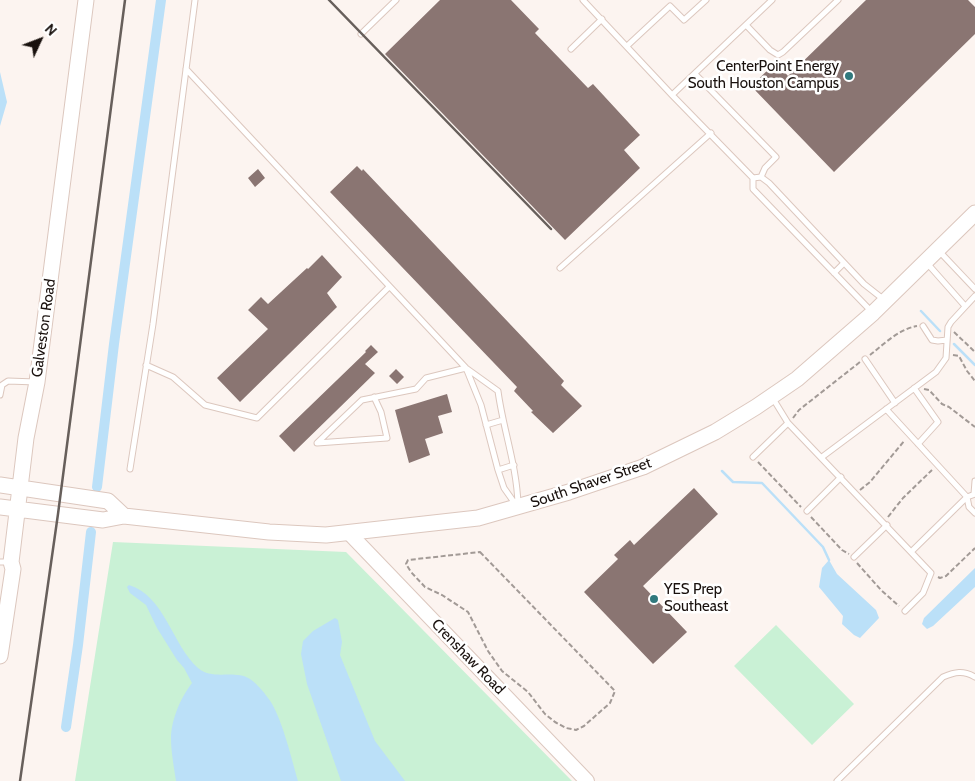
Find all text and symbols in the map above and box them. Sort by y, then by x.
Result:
north arrow [15,15,65,65]
text: N [41,20,61,40]
place label: CenterPoint Energy South Houston Campus [688,58,839,93]
marker: CenterPoint Energy South Houston Campus [843,70,855,82]
street label: Galveston Road [28,278,60,378]
street label: South Shaver Street [528,454,654,512]
place label: YES Prep Southeast [664,581,728,616]
marker: YES Prep Southeast [648,593,660,605]
street label: Crenshaw Road [428,616,508,698]

